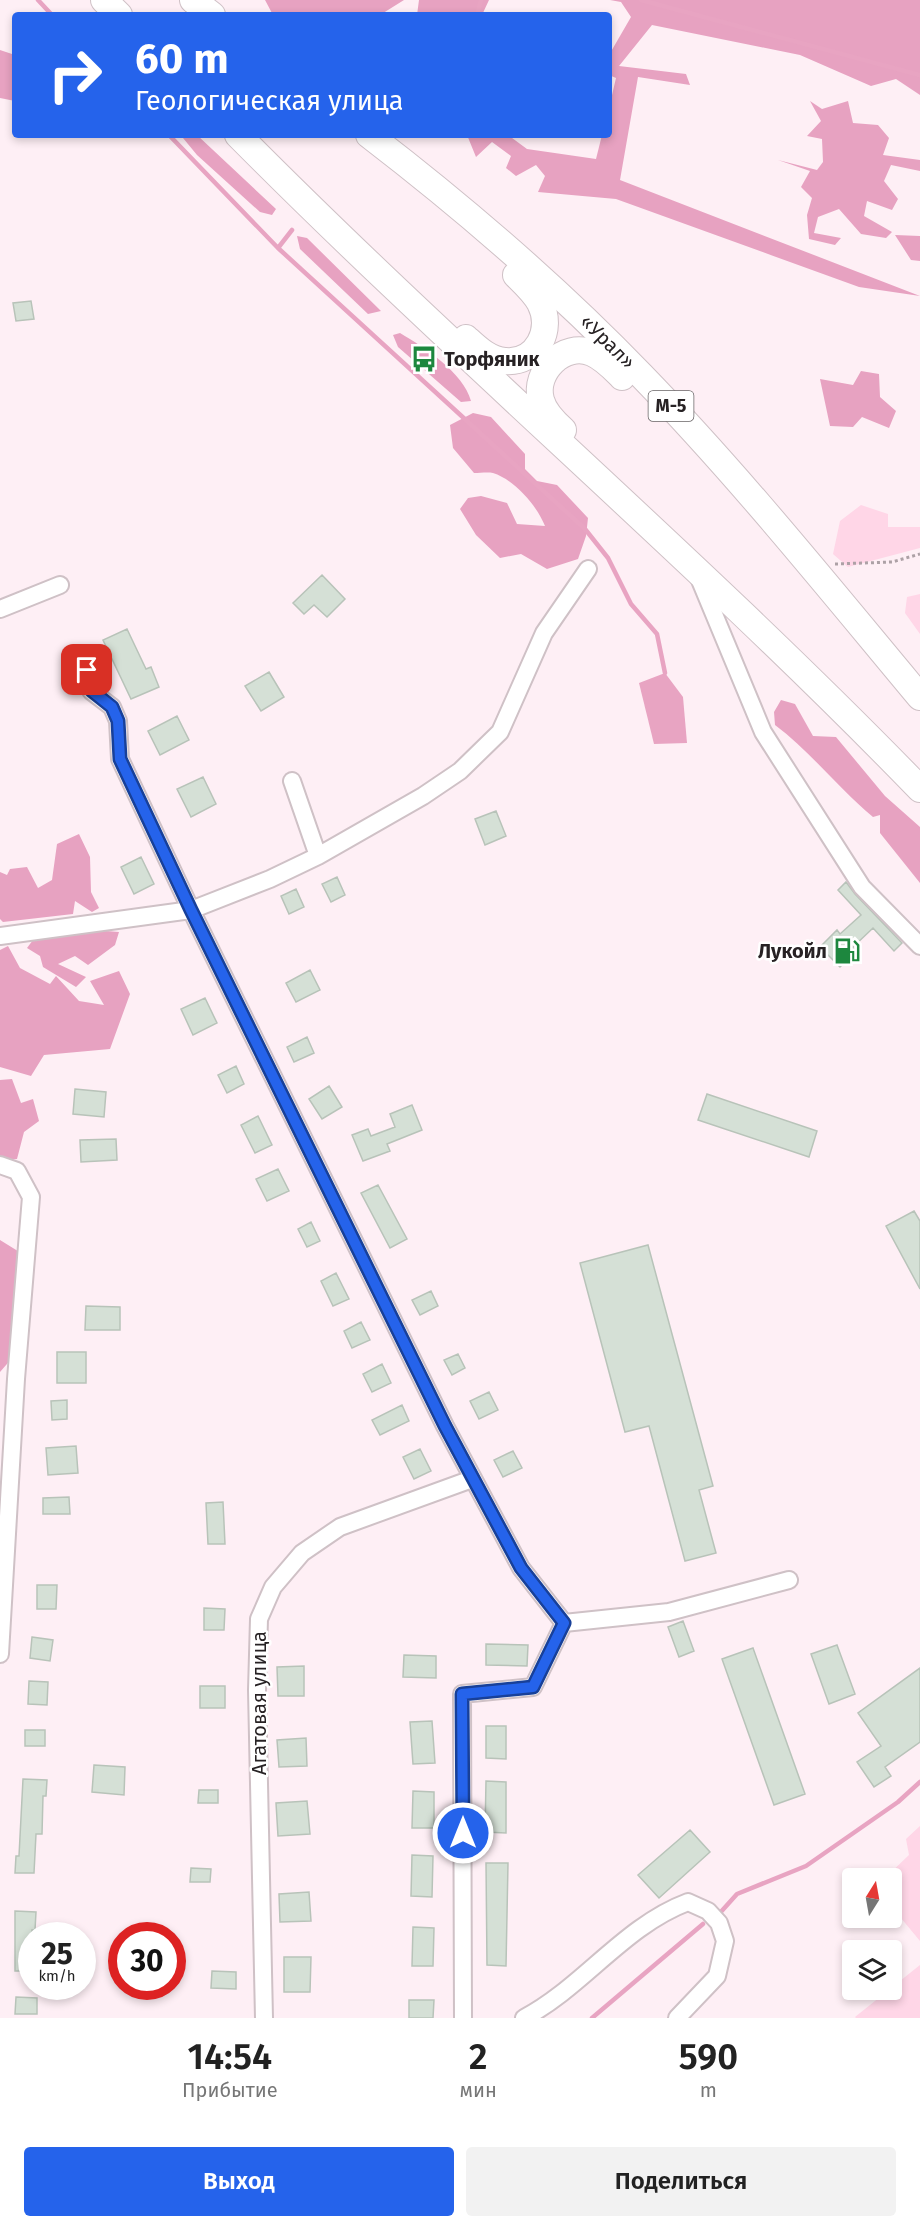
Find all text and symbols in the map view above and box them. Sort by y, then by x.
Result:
text: 60 m [135,34,229,84]
icon: right [36,36,114,114]
text: Геологическая улица [135,85,403,117]
street label: «Урал» [575,309,640,374]
bus stop icon: Торфяник [409,344,439,374]
place label: Торфяник [444,347,541,371]
road number: М-5 [648,391,694,421]
pin [61,644,112,695]
icon: arrive [70,653,103,686]
fuel station icon: Лукойл [832,936,862,966]
place label: Лукойл [758,939,827,963]
street label: Агатовая улица [247,1631,271,1775]
position arrow [431,1801,495,1865]
north arrow [842,1868,902,1928]
map controls [842,1868,902,2000]
speed limit sign: 30 [108,1922,186,2000]
text: 25 [41,1936,73,1972]
button: layers [842,1940,902,2000]
text: km/h [38,1967,76,1985]
text: 14:54 [188,2035,272,2079]
text: 2 [469,2035,487,2079]
text: 590 [679,2035,738,2079]
text: Прибытие [182,2078,278,2102]
text: мин [460,2078,497,2102]
text: m [700,2078,717,2102]
button: Выход [24,2147,454,2216]
button: Поделиться [466,2147,896,2216]

